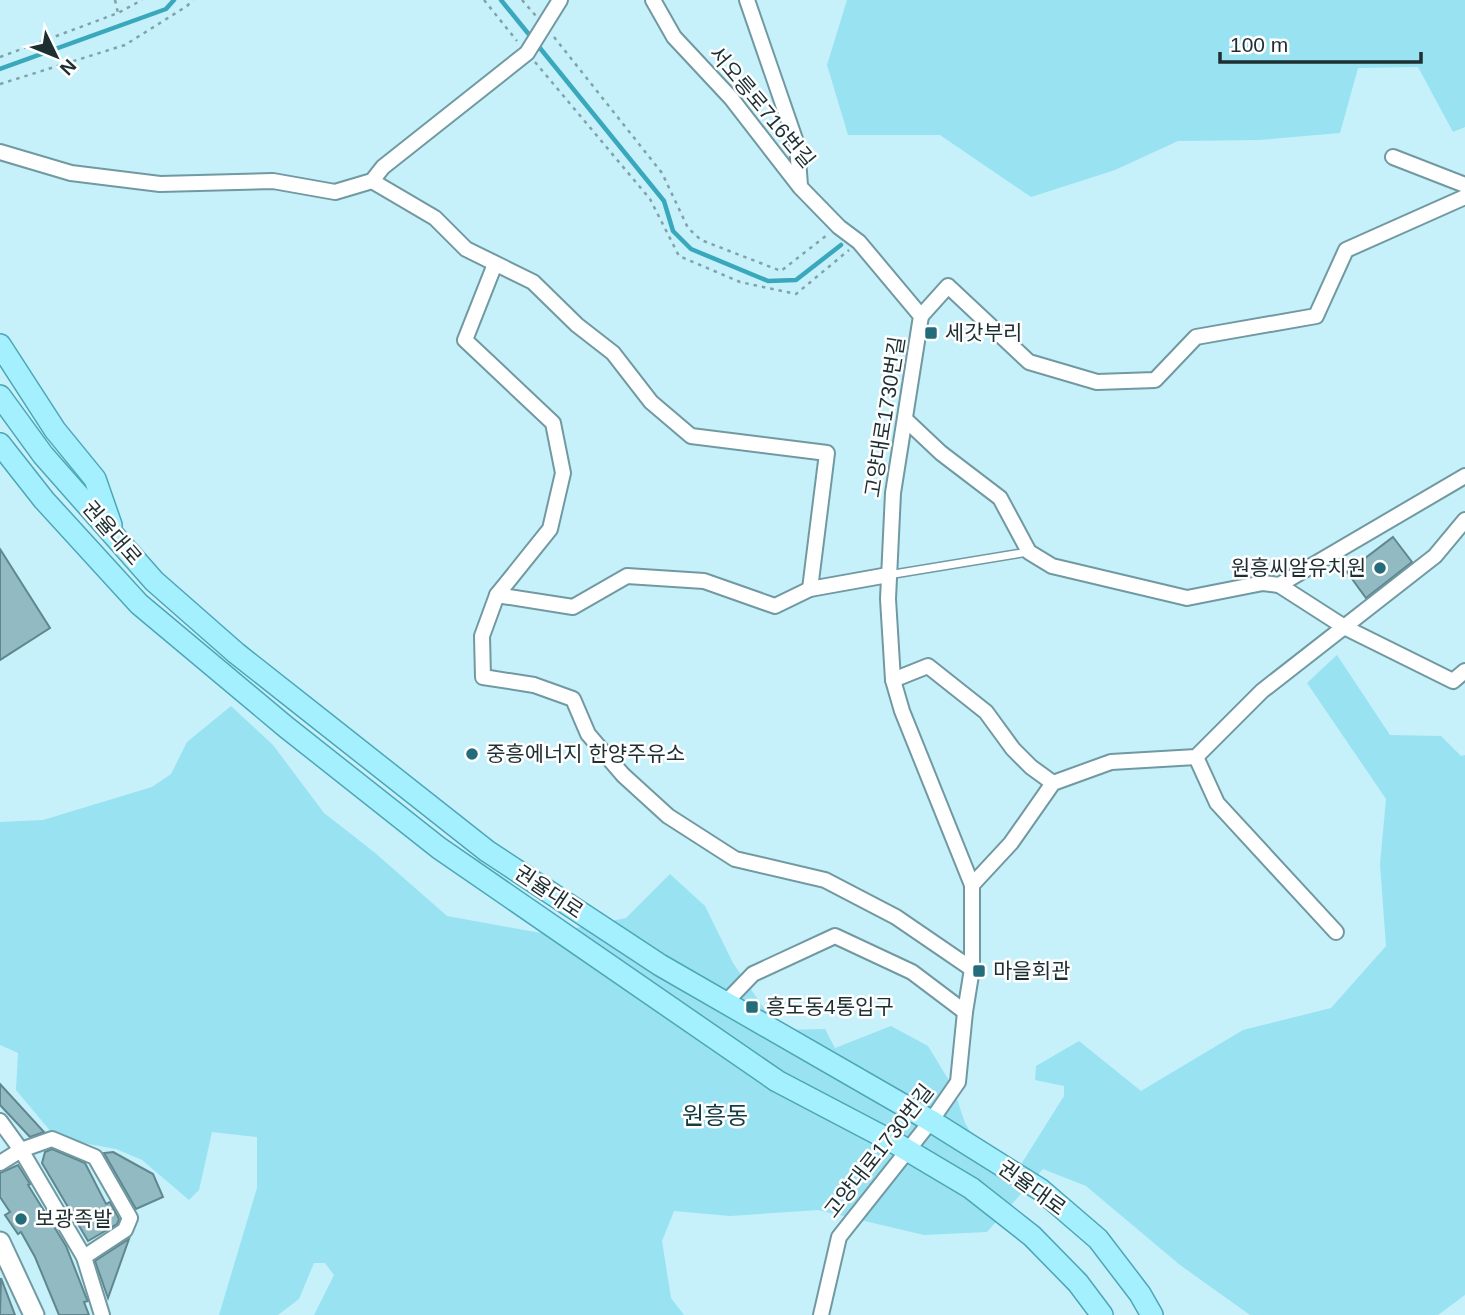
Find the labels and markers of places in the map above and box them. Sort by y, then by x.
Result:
place label: 세갓부리 [945,321,1022,344]
marker: 세갓부리 [923,325,939,341]
place label: 원흥씨알유치원 [1231,556,1366,579]
marker: 원흥씨알유치원 [1372,560,1388,576]
place label: 중흥에너지 한양주유소 [486,742,685,765]
marker: 중흥에너지 한양주유소 [464,746,480,762]
place label: 마을회관 [993,959,1070,982]
marker: 마을회관 [971,963,987,979]
place label: 흥도동4통입구 [766,995,894,1018]
marker: 흥도동4통입구 [744,999,760,1015]
place label: 보광족발 [35,1207,112,1230]
marker: 보광족발 [13,1211,29,1227]

